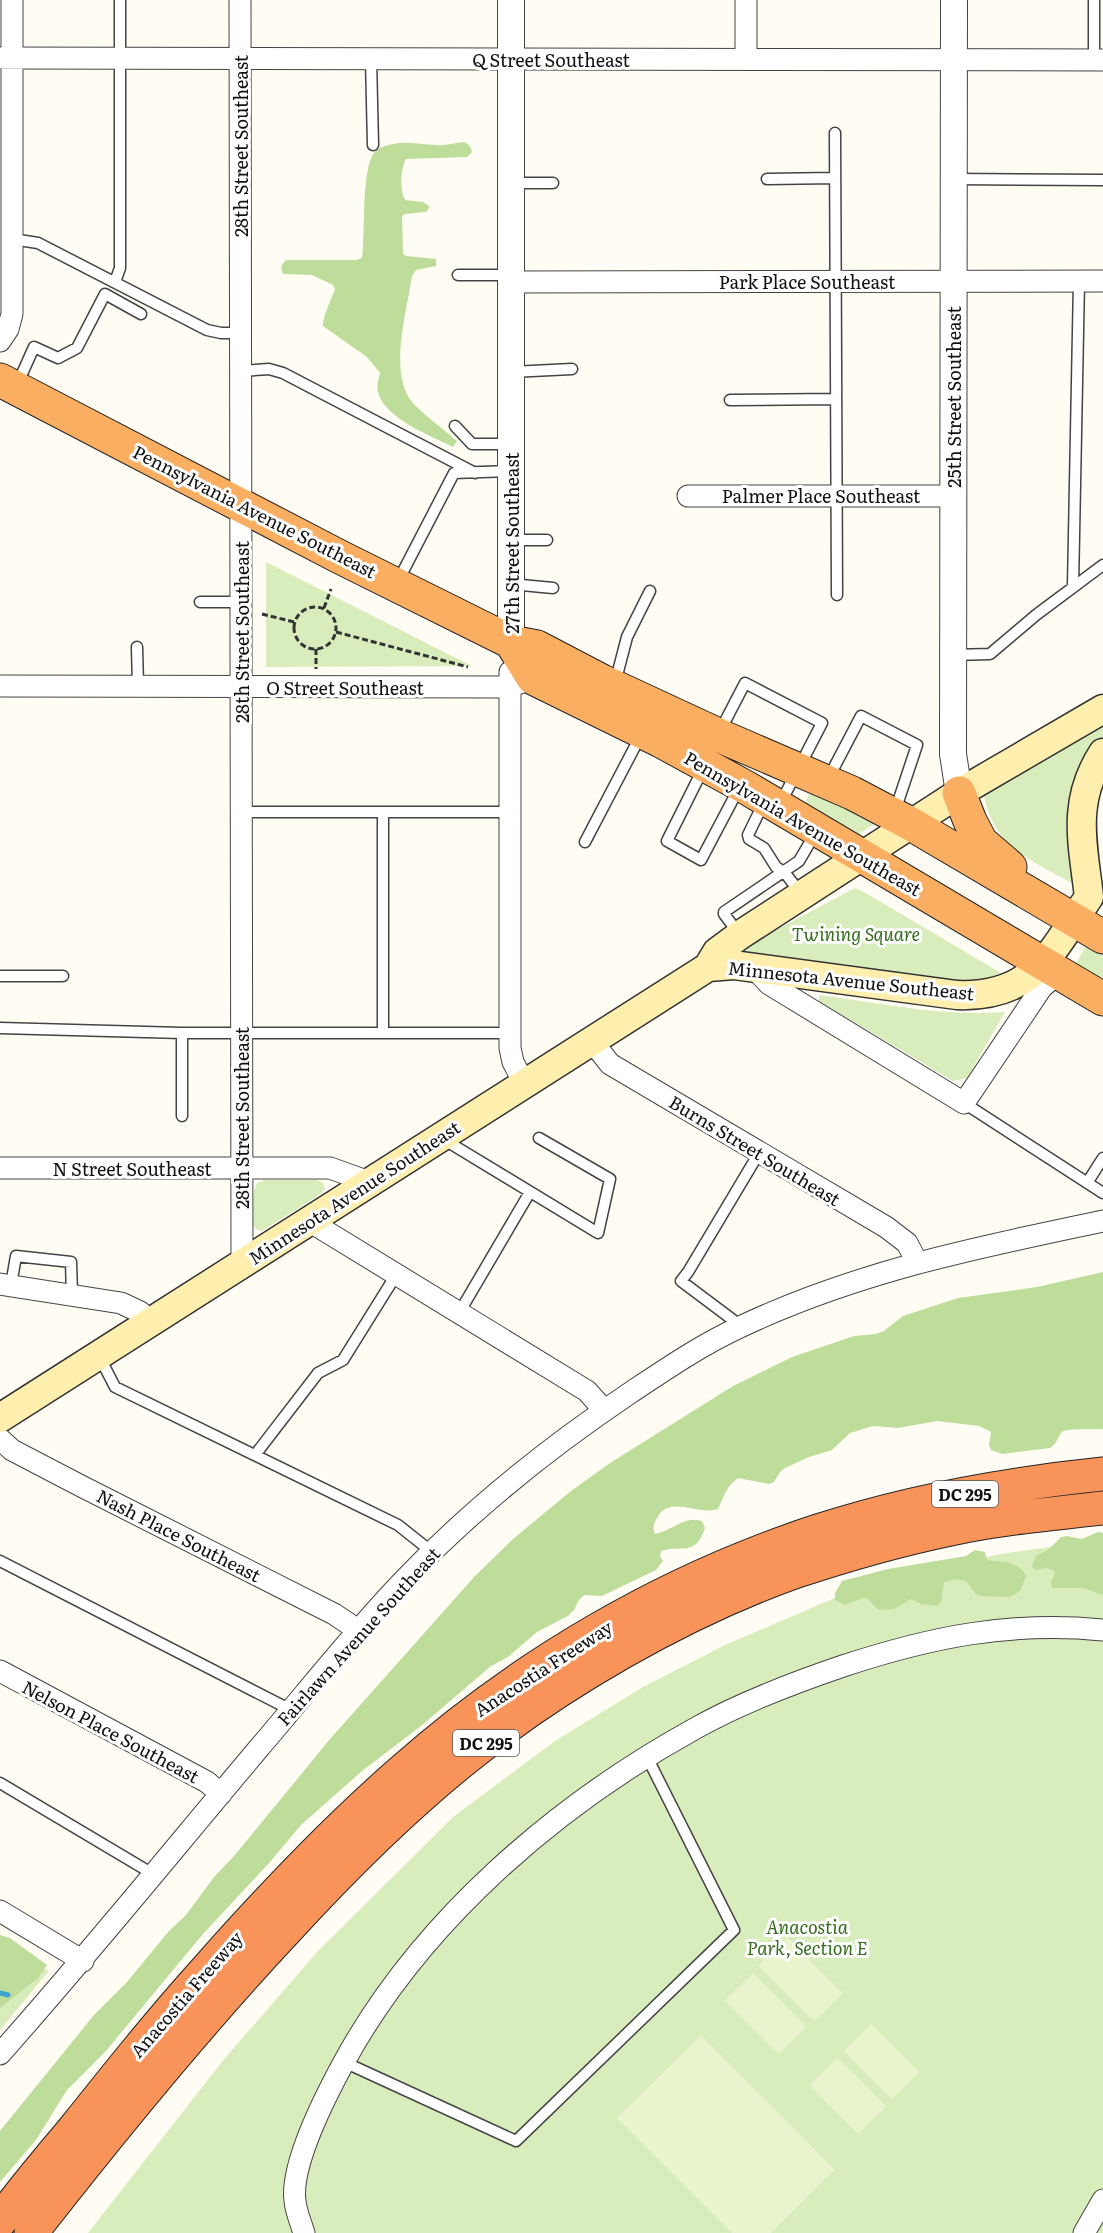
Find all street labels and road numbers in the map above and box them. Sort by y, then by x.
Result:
street label: Q Street Southeast [472,46,631,73]
street label: 28th Street Southeast [227,54,254,237]
street label: Park Place Southeast [719,268,896,295]
street label: 25th Street Southeast [940,306,967,488]
street label: Pennsylvania Avenue Southeast [129,438,382,585]
street label: 27th Street Southeast [498,452,525,634]
street label: Palmer Place Southeast [722,482,921,509]
street label: 28th Street Southeast [228,540,255,723]
street label: O Street Southeast [266,674,425,701]
street label: Pennsylvania Avenue Southeast [679,744,927,903]
street label: Minnesota Avenue Southeast [727,954,976,1006]
street label: 28th Street Southeast [228,1026,255,1209]
street label: Burns Street Southeast [664,1088,846,1212]
street label: Minnesota Avenue Southeast [243,1113,466,1271]
street label: N Street Southeast [52,1155,212,1182]
road number: DC 295 [932,1481,998,1507]
street label: Nash Place Southeast [92,1482,266,1588]
street label: Fairlawn Avenue Southeast [270,1540,446,1731]
street label: Anacostia Freeway [469,1613,618,1723]
street label: Nelson Place Southeast [18,1673,205,1789]
road number: DC 295 [453,1730,519,1756]
street label: Anacostia Freeway [123,1924,249,2063]

